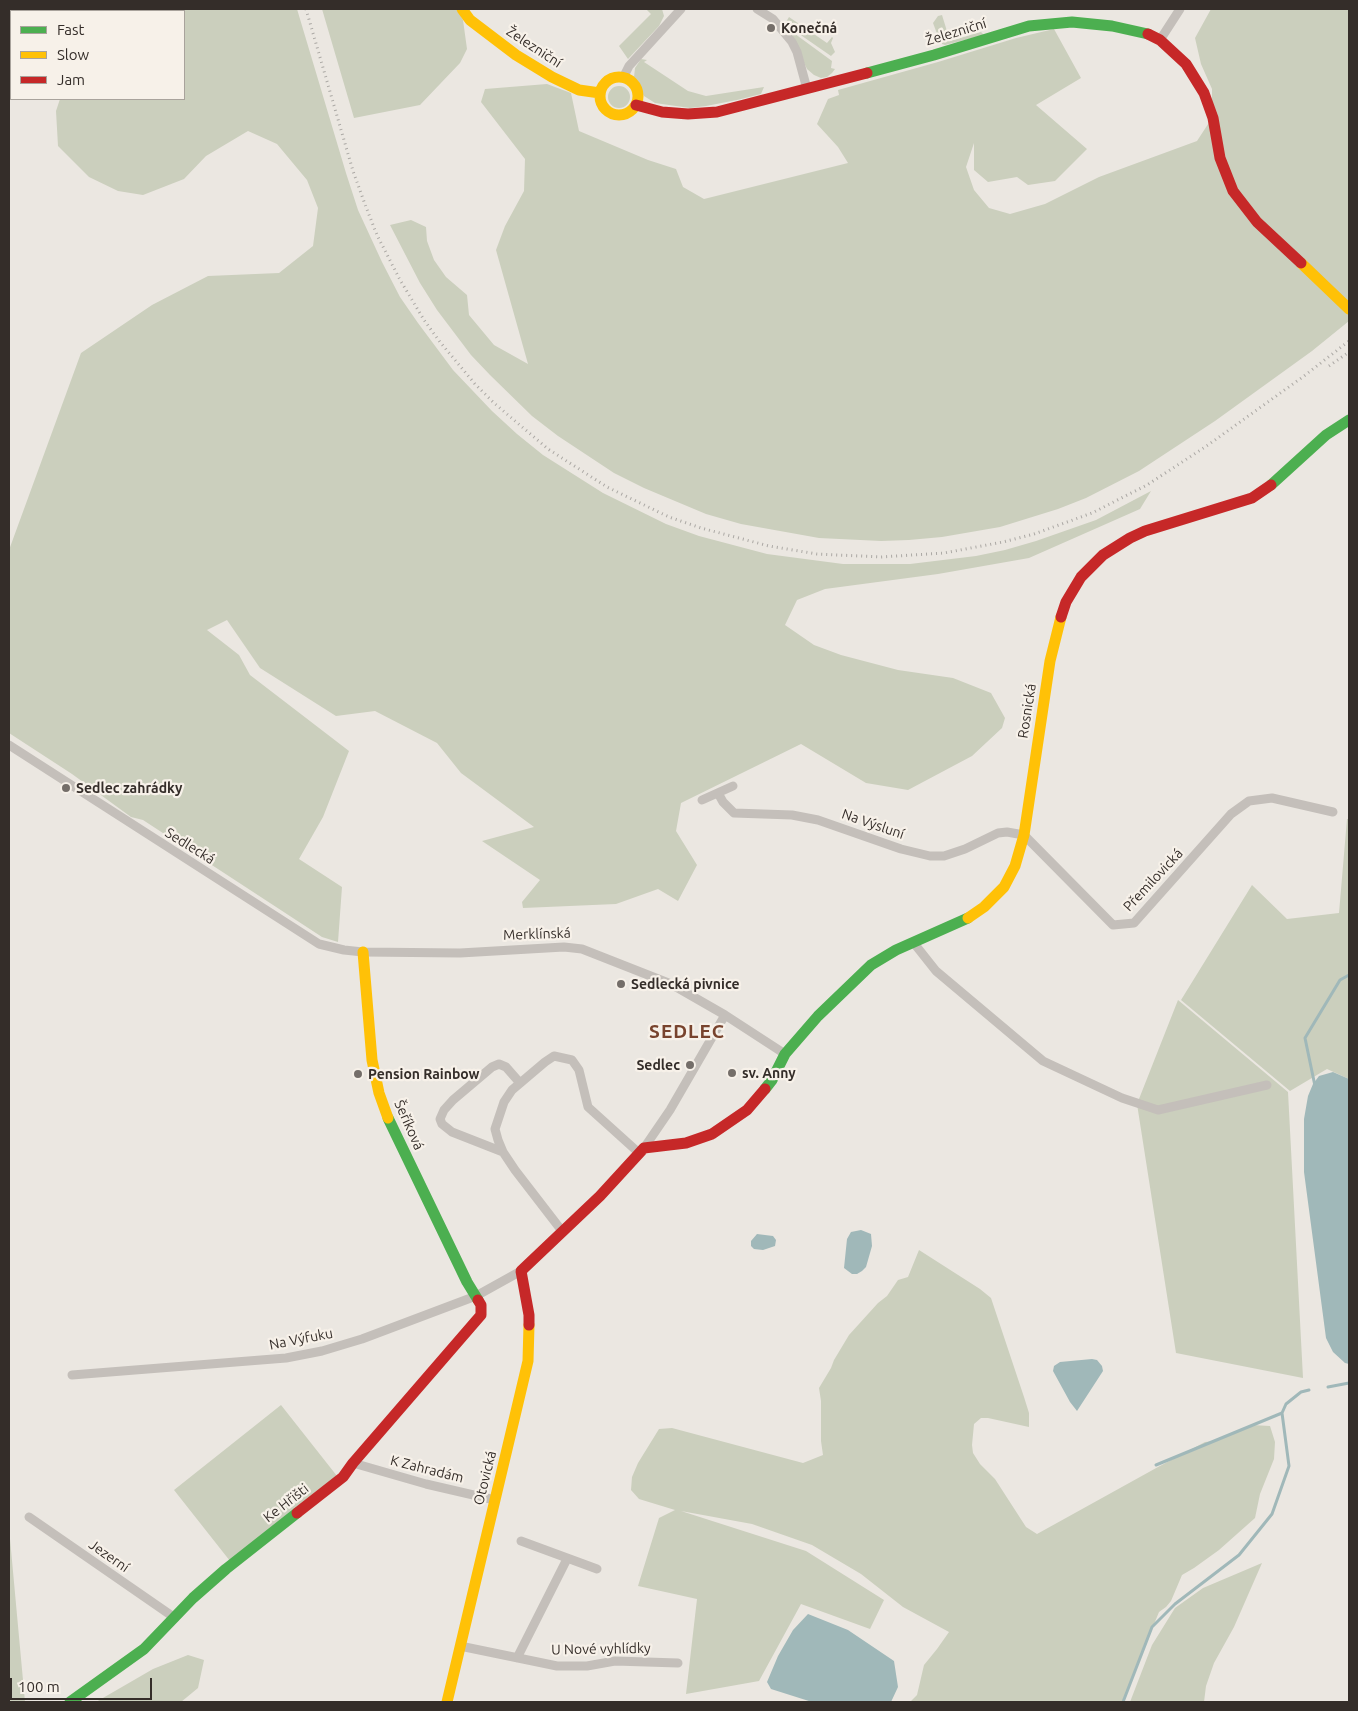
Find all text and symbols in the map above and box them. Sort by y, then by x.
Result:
legend [10,10,185,100]
street label: Železniční [924,15,988,49]
place label: Konečná [781,20,837,36]
text: Fast [57,21,84,38]
marker: Konečná [765,22,777,34]
street label: Železniční [503,23,565,71]
text: Slow [57,46,89,63]
text: Jam [57,71,85,88]
street label: Rosnická [1014,682,1040,740]
place label: Sedlec zahrádky [76,780,183,796]
marker: Sedlec zahrádky [60,782,72,794]
street label: Na Výsluní [839,805,907,843]
street label: Sedlecká [162,824,218,868]
street label: Přemilovická [1120,845,1186,915]
street label: Merklínská [503,924,571,944]
place label: Sedlecká pivnice [631,976,740,992]
marker: Sedlecká pivnice [615,978,627,990]
district label: SEDLEC [648,1021,726,1043]
place label: Sedlec [636,1057,680,1073]
marker: Sedlec [684,1059,696,1071]
place label: sv. Anny [742,1065,796,1081]
place label: Pension Rainbow [368,1066,480,1082]
marker: sv. Anny [726,1067,738,1079]
marker: Pension Rainbow [352,1068,364,1080]
street label: Šeříková [391,1097,427,1153]
street label: Na Výfuku [268,1325,334,1353]
street label: Otovická [470,1449,500,1507]
street label: K Zahradám [389,1452,465,1486]
street label: Ke Hřišti [260,1480,312,1526]
street label: Jezerní [86,1536,132,1576]
street label: U Nové vyhlídky [551,1640,651,1658]
scale bar [12,1668,155,1700]
text: 100 m [18,1678,60,1695]

